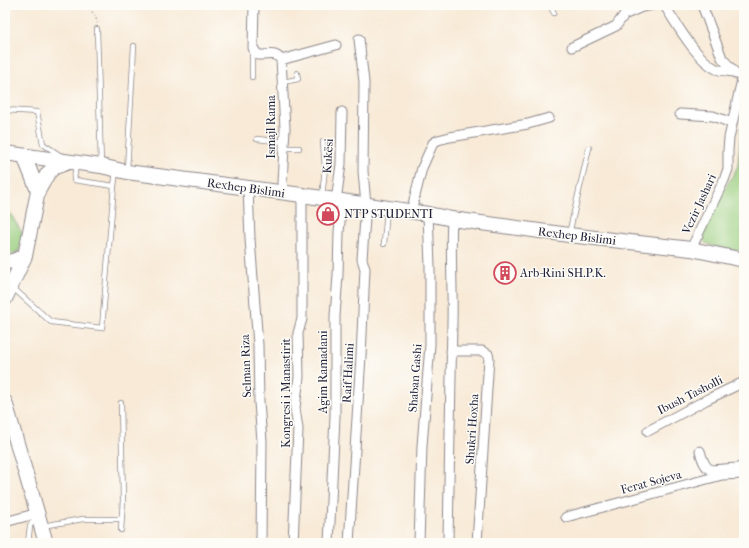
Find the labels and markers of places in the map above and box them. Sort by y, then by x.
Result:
shop icon: NTP STUDENTI [315,201,341,227]
place label: NTP STUDENTI [344,207,433,221]
building icon: Arb-Rini SH.P.K. [492,260,518,286]
place label: Arb-Rini SH.P.K. [519,266,606,280]

